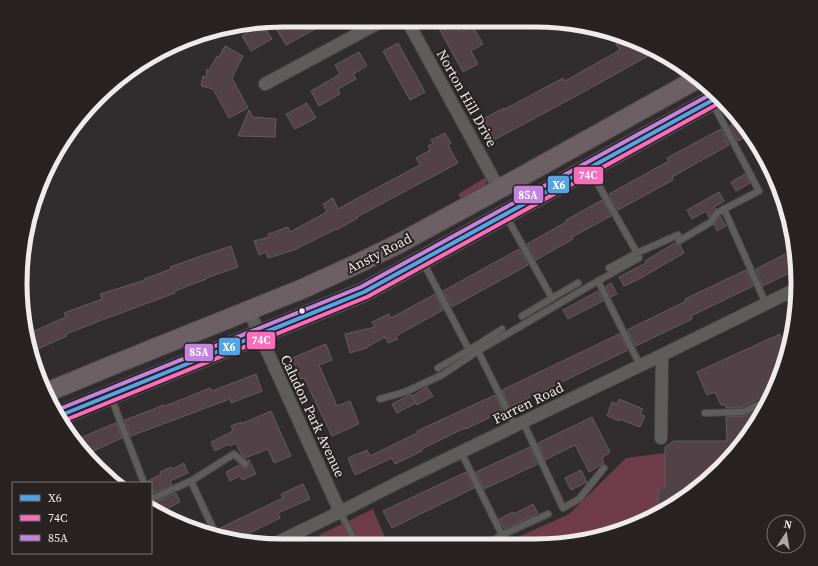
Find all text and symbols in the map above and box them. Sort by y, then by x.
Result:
street label: Norton Hill Drive [432,46,502,150]
line badge: 74C [573,166,604,185]
text: 74C [579,168,598,183]
line badge: X6 [547,175,570,194]
text: X6 [552,178,566,193]
line badge: 85A [513,185,544,204]
text: 85A [518,188,538,203]
street label: Ansty Road [343,228,415,278]
unlabelled marker [297,306,307,316]
line badge: 74C [246,331,276,350]
text: 74C [252,333,271,348]
line badge: X6 [218,337,241,356]
text: X6 [222,340,236,355]
line badge: 85A [184,343,214,362]
text: 85A [189,345,209,360]
street label: Caludon Park Avenue [276,351,350,481]
street label: Farren Road [489,377,567,429]
legend [12,482,152,554]
text: X6 [48,490,62,506]
text: 74C [48,510,68,526]
north arrow [766,514,806,554]
text: N [782,517,793,533]
text: 85A [48,530,68,546]

